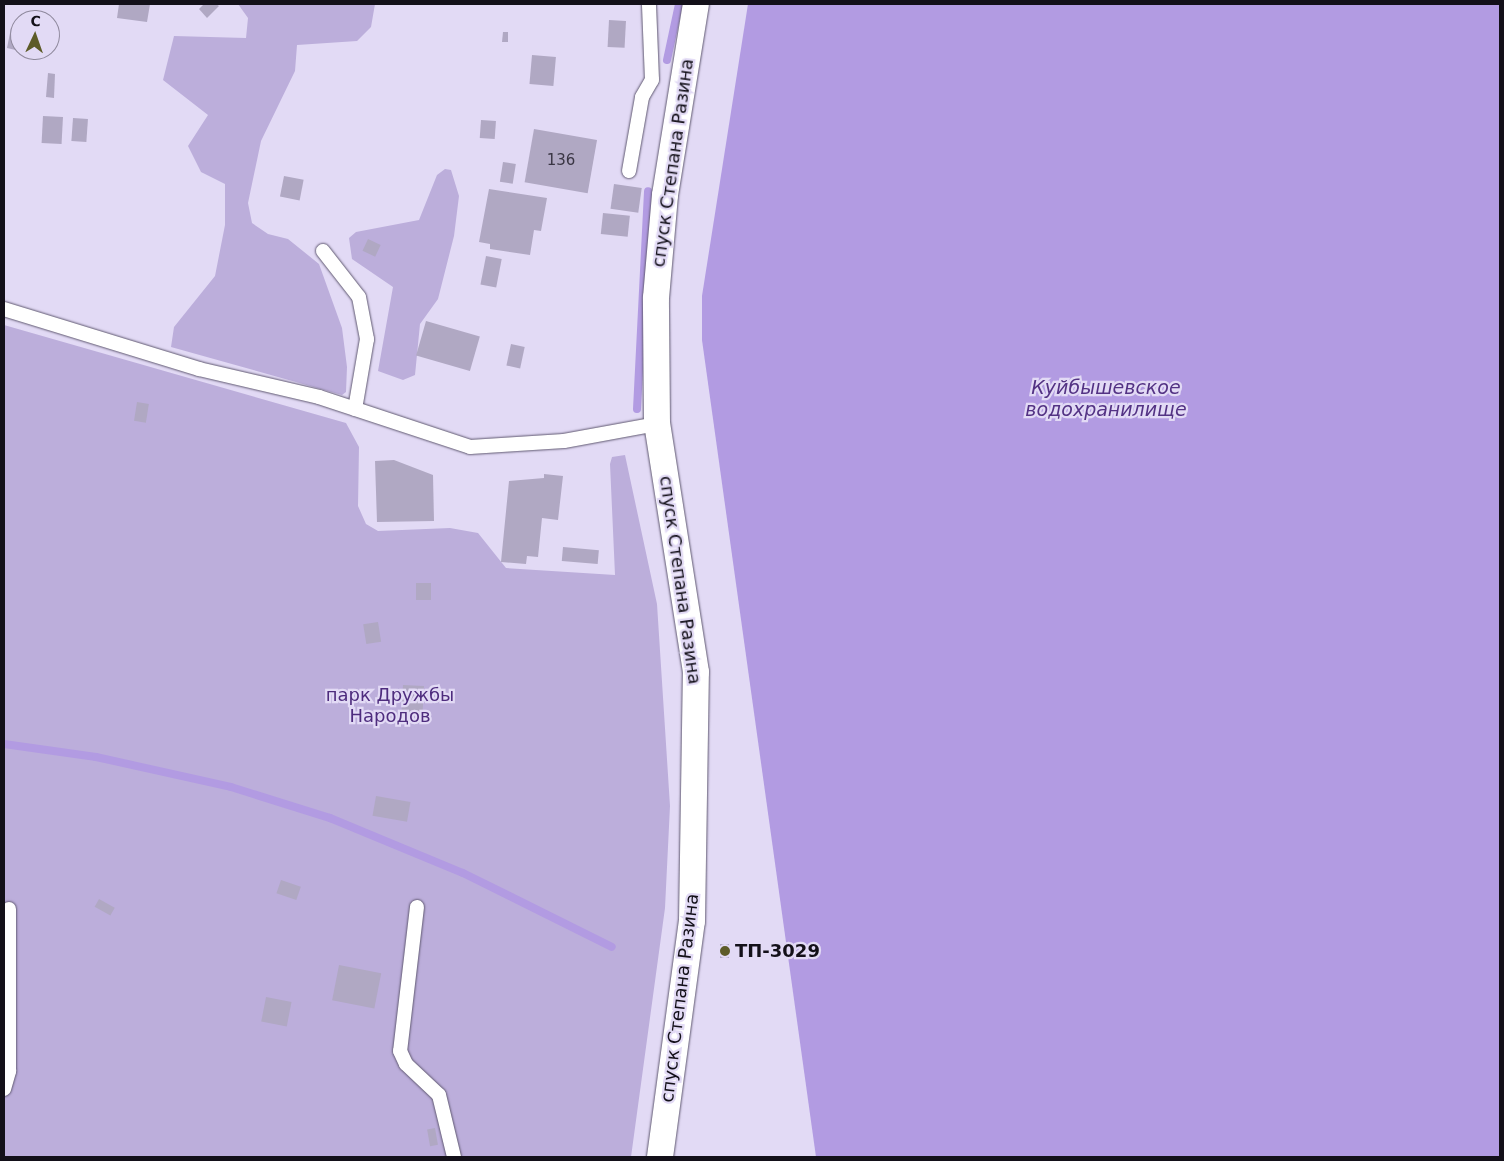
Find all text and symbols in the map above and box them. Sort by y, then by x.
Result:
north arrow [10,10,60,60]
text: С [30,13,41,29]
street label: спуск Степана Разина [648,57,698,269]
house number: 136 [547,152,575,170]
water label: Куйбышевское водохранилище [1025,377,1187,421]
street label: спуск Степана Разина [655,474,705,686]
park label: парк Дружбы Народов [326,685,454,728]
street label: спуск Степана Разина [656,892,704,1104]
place label: ТП-3029 [735,940,820,962]
marker: ТП-3029 [719,945,731,957]

